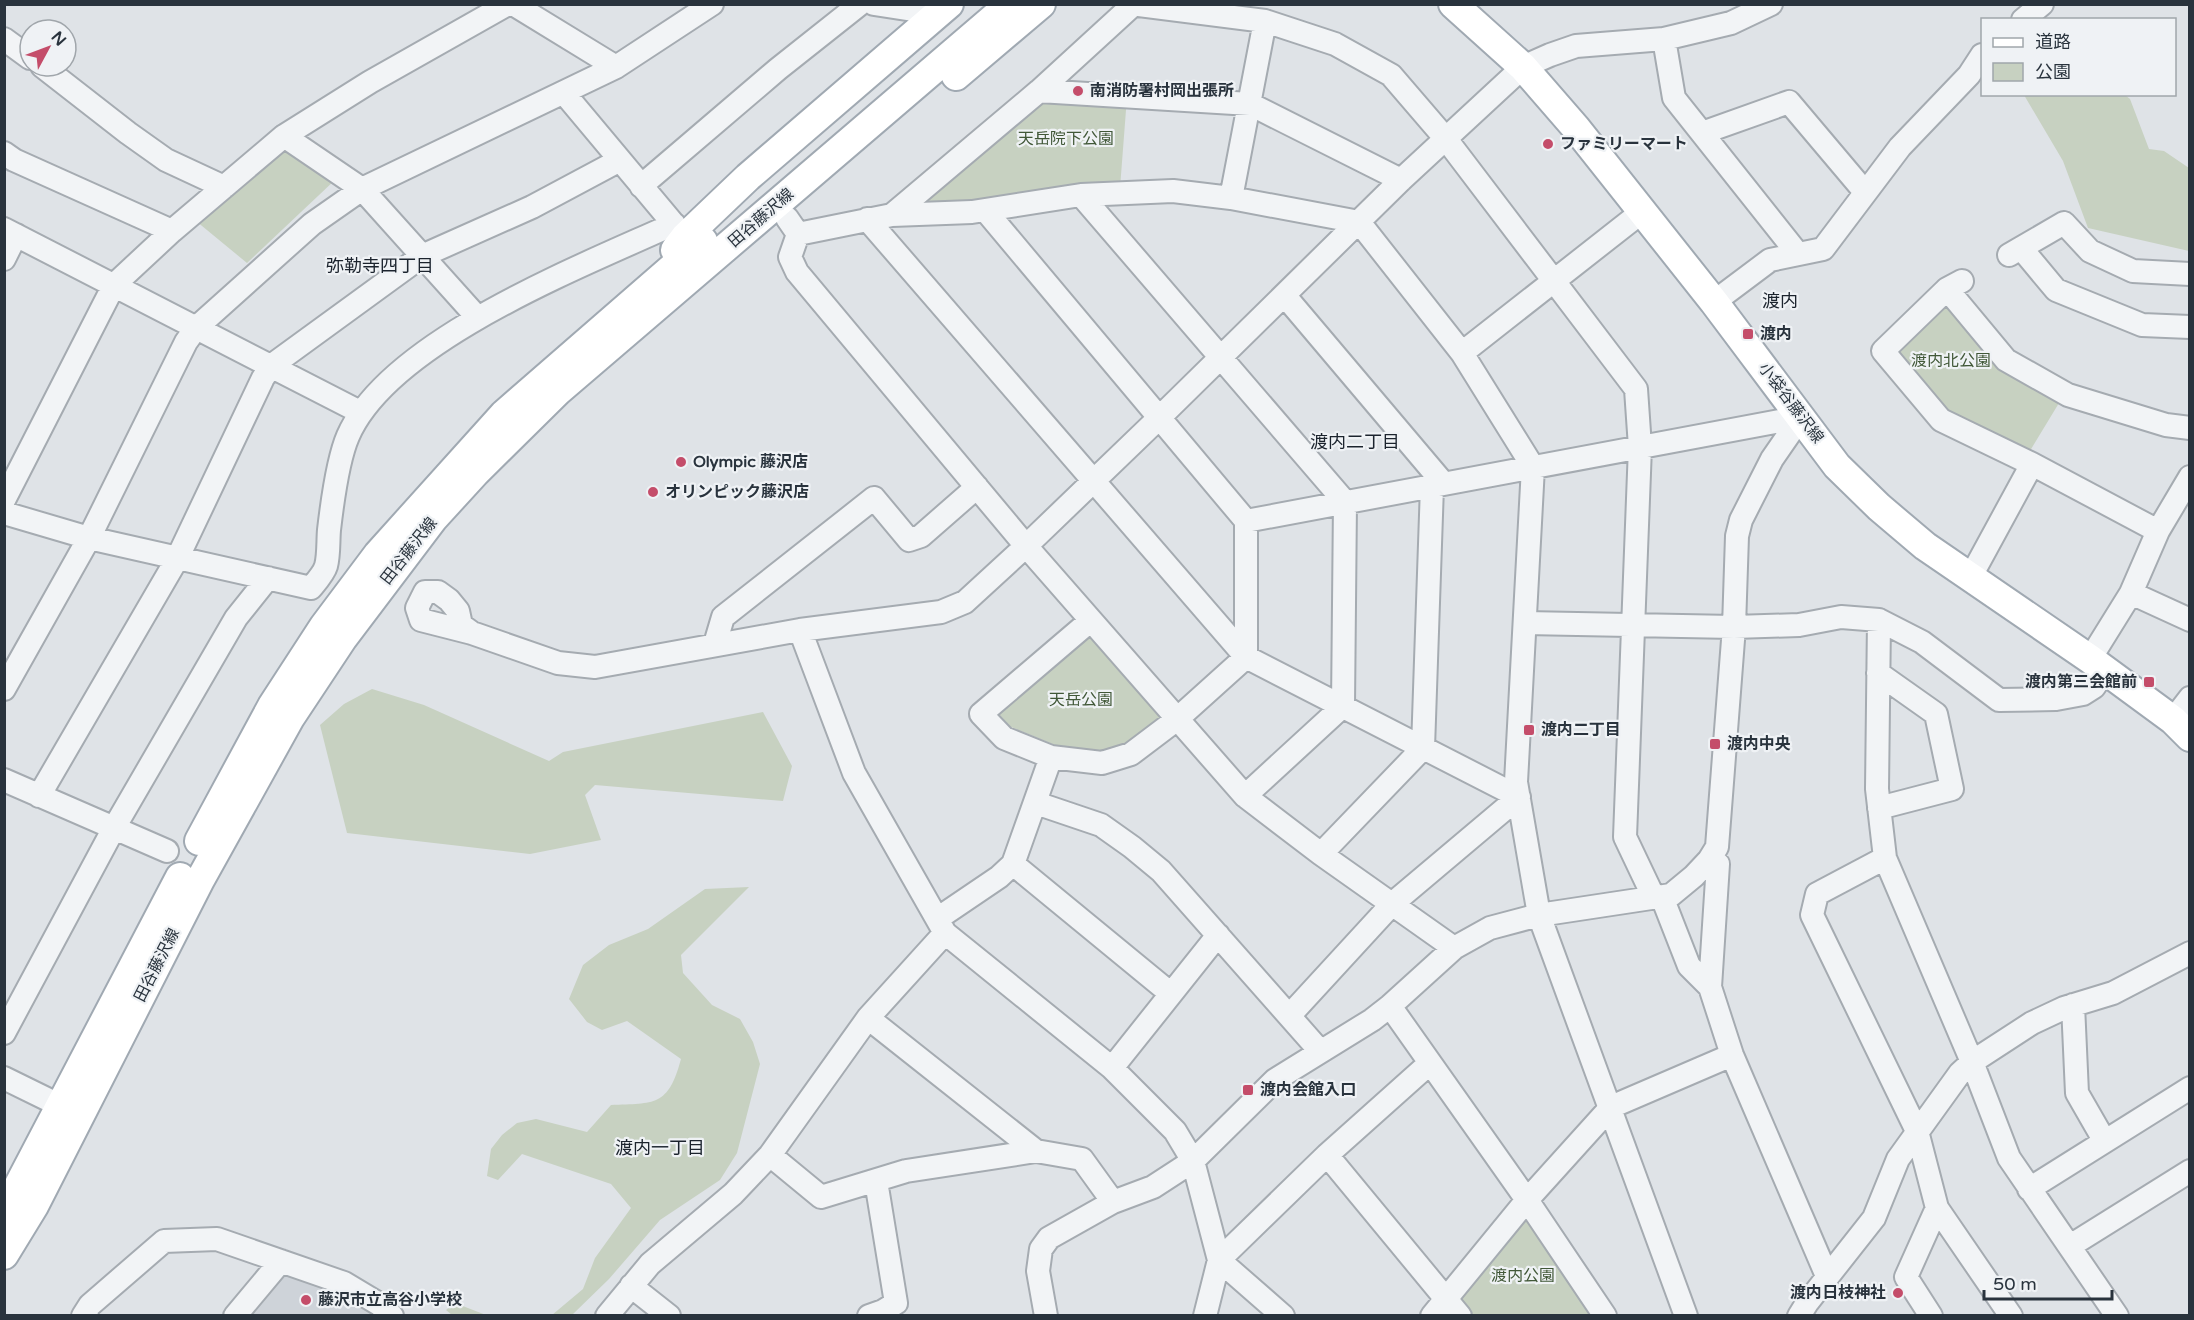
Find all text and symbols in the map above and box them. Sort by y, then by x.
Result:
north arrow [18,18,78,78]
legend [1981,18,2176,96]
text: N [47,27,70,50]
text: 道路 [2035,31,2071,53]
text: 公園 [2035,61,2071,83]
place label: 南消防署村岡出張所 [1090,81,1234,101]
marker: 南消防署村岡出張所 [1071,84,1085,98]
park label: 天岳院下公園 [1018,129,1114,149]
place label: ファミリーマート [1560,134,1688,154]
marker: ファミリーマート [1541,137,1555,151]
street label: 田谷藤沢線 [724,184,798,252]
district label: 弥勒寺四丁目 [326,255,434,277]
district label: 渡内 [1762,290,1798,312]
place label: 渡内 [1760,324,1792,344]
marker: 渡内 [1741,327,1755,341]
park label: 渡内北公園 [1911,351,1991,371]
street label: 小袋谷藤沢線 [1754,359,1828,447]
district label: 渡内二丁目 [1310,431,1400,453]
place label: Olympic 藤沢店 [693,452,808,472]
marker: Olympic 藤沢店 [674,455,688,469]
place label: オリンピック藤沢店 [665,482,809,502]
marker: オリンピック藤沢店 [646,485,660,499]
street label: 田谷藤沢線 [376,513,442,589]
place label: 渡内第三会館前 [2025,672,2137,692]
marker: 渡内第三会館前 [2142,675,2156,689]
park label: 天岳公園 [1049,690,1113,710]
place label: 渡内二丁目 [1541,720,1621,740]
marker: 渡内二丁目 [1522,723,1536,737]
place label: 渡内中央 [1727,734,1791,754]
marker: 渡内中央 [1708,737,1722,751]
street label: 田谷藤沢線 [130,925,184,1005]
place label: 渡内会館入口 [1260,1080,1356,1100]
marker: 渡内会館入口 [1241,1083,1255,1097]
district label: 渡内一丁目 [615,1137,705,1159]
scale bar [1984,1263,2112,1301]
park label: 渡内公園 [1491,1266,1555,1286]
text: 50 m [1993,1273,2037,1295]
place label: 渡内日枝神社 [1790,1283,1886,1303]
marker: 渡内日枝神社 [1891,1286,1905,1300]
place label: 藤沢市立高谷小学校 [318,1290,462,1310]
marker: 藤沢市立高谷小学校 [299,1293,313,1307]

